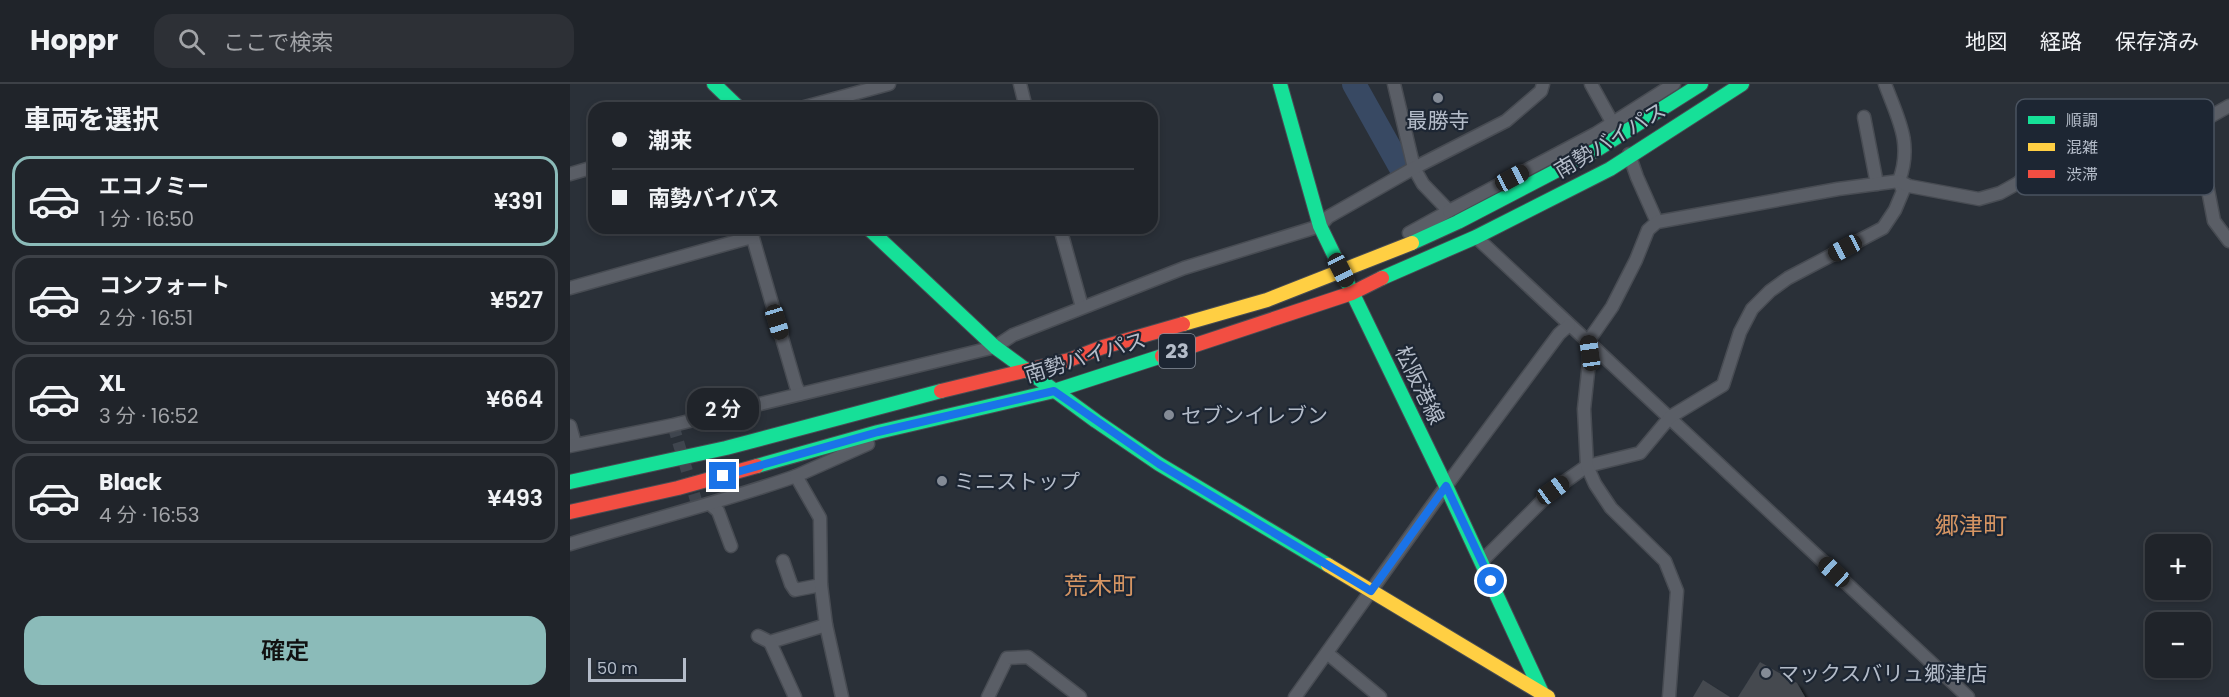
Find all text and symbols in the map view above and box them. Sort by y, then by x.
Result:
search box [154,14,574,68]
text: Hoppr [30,21,118,60]
icon: search [175,25,208,58]
text: ここで検索 [223,27,333,58]
text: 地図 [1965,27,2007,56]
text: 経路 [2040,27,2082,56]
text: 保存済み [2115,27,2199,56]
marker: 最勝寺 [1431,91,1445,105]
street label: 南勢バイパス [1549,95,1671,185]
legend [2016,99,2214,195]
text: 車両を選択 [24,101,159,138]
place label: 最勝寺 [1407,106,1470,135]
text: 順調 [2066,109,2098,132]
text: 潮来 [648,125,692,156]
text: 混雑 [2066,136,2098,159]
car [1492,162,1532,194]
text: 渋滞 [2066,163,2098,186]
text: エコノミー [99,171,209,202]
icon: car [27,174,81,228]
text: 南勢バイパス [648,183,780,214]
text: ¥391 [494,186,543,217]
text: 1 分 · 16:50 [99,205,194,233]
car [1825,232,1865,264]
car [1325,250,1357,290]
text: コンフォート [99,270,230,301]
icon: car [27,273,81,327]
text: ¥527 [490,285,543,316]
car [763,302,791,342]
text: 2 分 · 16:51 [99,304,193,332]
street label: 南勢バイパス [1021,325,1149,389]
road number: 23 [1159,334,1195,368]
car [1579,334,1601,372]
street label: 松阪港線 [1389,341,1451,429]
text: XL [99,368,125,399]
icon: car [27,372,81,426]
text: ¥664 [486,384,543,415]
callout: 2 分 [687,389,759,431]
text: 2 分 [705,395,741,423]
place label: セブンイレブン [1181,401,1328,430]
text: 3 分 · 16:52 [99,402,198,430]
marker: セブンイレブン [1162,408,1176,422]
route end [709,462,736,489]
text: Black [99,467,162,498]
place label: ミニストップ [954,467,1080,496]
icon: car [27,471,81,525]
car [1533,472,1573,508]
marker: ミニストップ [935,474,949,488]
text: ¥493 [488,483,543,514]
text: 4 分 · 16:53 [99,501,200,529]
district label: 郷津町 [1935,509,2007,542]
map controls [2145,534,2211,678]
button: + [2145,534,2211,600]
car [1815,553,1853,591]
route start [1477,567,1504,594]
district label: 荒木町 [1064,569,1136,602]
button: − [2145,612,2211,678]
button: 確定 [24,616,546,685]
scale bar [588,655,686,682]
text: 50 m [597,657,638,680]
place label: マックスバリュ郷津店 [1778,659,1987,688]
marker: マックスバリュ郷津店 [1759,666,1773,680]

